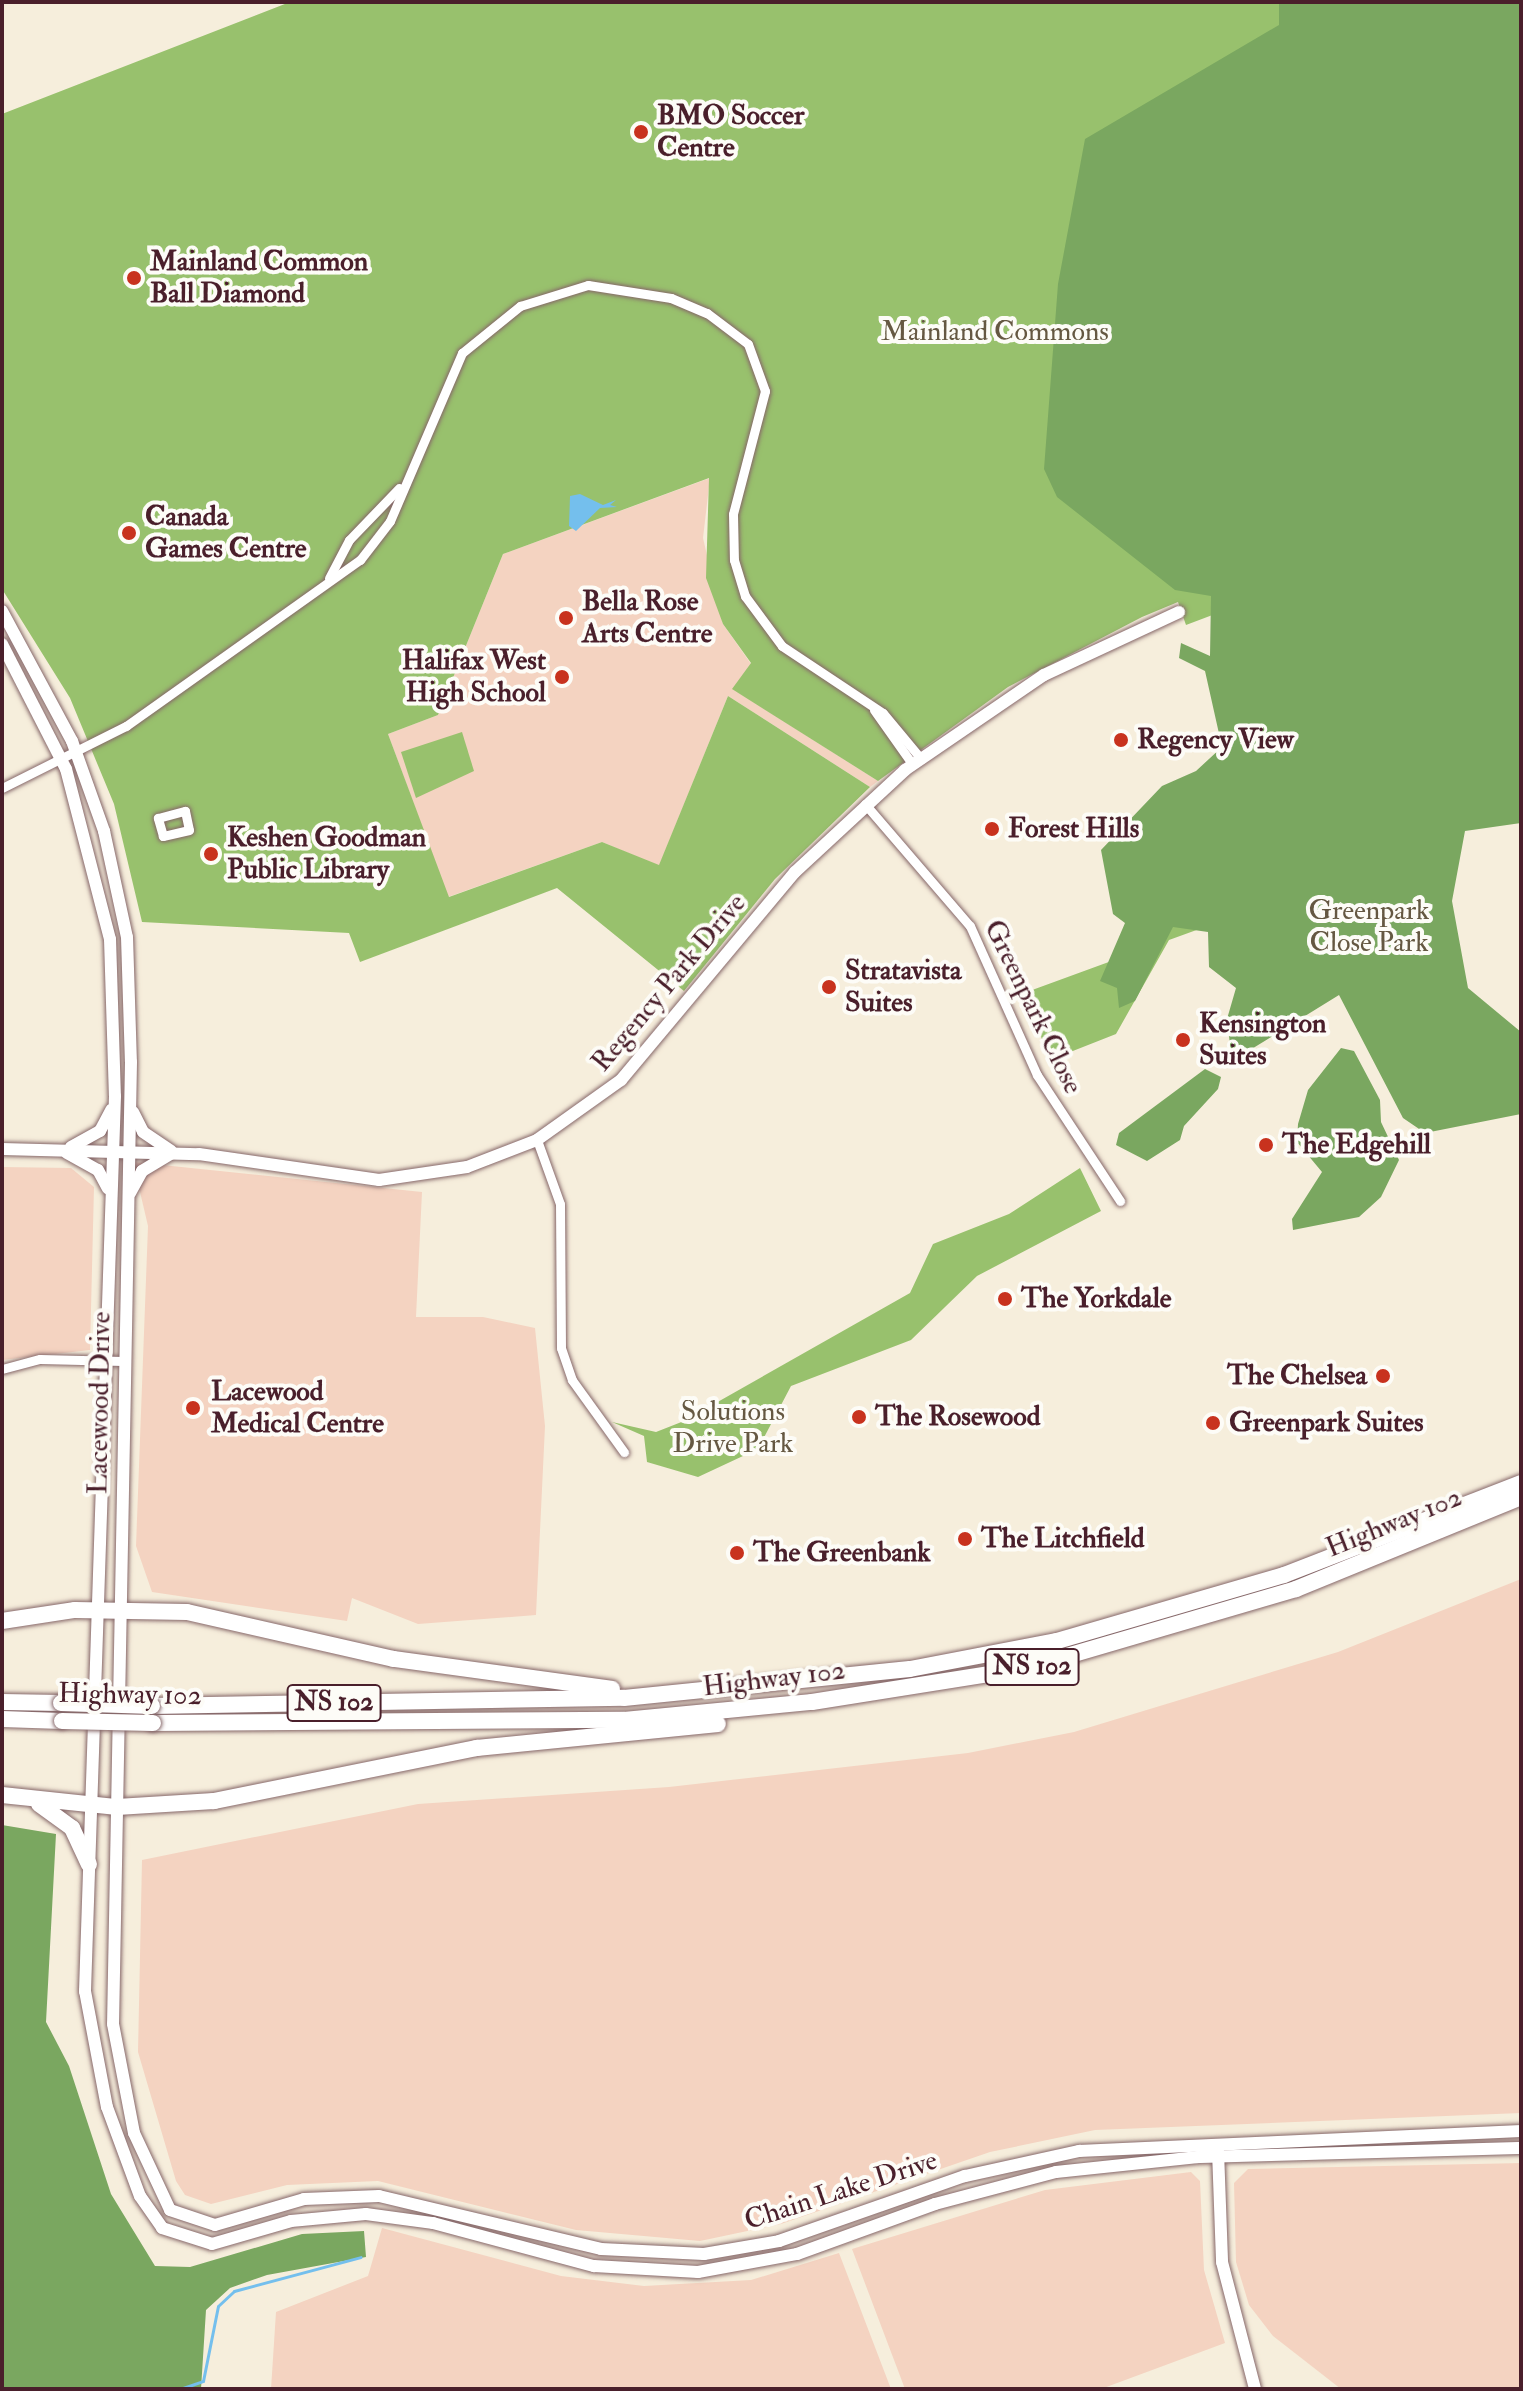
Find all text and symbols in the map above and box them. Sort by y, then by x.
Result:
place label: BMO Soccer Centre [657,99,805,165]
marker: BMO Soccer Centre [632,123,650,141]
place label: Mainland Common Ball Diamond [150,245,368,311]
marker: Mainland Common Ball Diamond [125,269,143,287]
park label: Mainland Commons [881,315,1109,349]
place label: Canada Games Centre [145,500,306,566]
marker: Canada Games Centre [120,524,138,542]
place label: Bella Rose Arts Centre [582,585,712,651]
marker: Bella Rose Arts Centre [557,609,575,627]
place label: Halifax West High School [402,644,546,710]
marker: Halifax West High School [553,668,571,686]
place label: Regency View [1137,723,1294,757]
marker: Regency View [1112,731,1130,749]
place label: Forest Hills [1008,812,1139,846]
marker: Forest Hills [983,820,1001,838]
place label: Keshen Goodman Public Library [227,821,426,887]
marker: Keshen Goodman Public Library [202,845,220,863]
street label: Regency Park Drive [585,887,753,1079]
park label: Greenpark Close Park [1308,894,1430,960]
street label: Greenpark Close [976,915,1090,1099]
place label: Stratavista Suites [845,954,961,1020]
marker: Stratavista Suites [820,978,838,996]
place label: Kensington Suites [1199,1007,1327,1073]
marker: Kensington Suites [1174,1031,1192,1049]
place label: The Edgehill [1282,1128,1431,1162]
marker: The Edgehill [1257,1136,1275,1154]
place label: The Yorkdale [1021,1282,1171,1316]
marker: The Yorkdale [996,1290,1014,1308]
street label: Lacewood Drive [82,1311,118,1495]
place label: The Chelsea [1227,1359,1367,1393]
marker: The Chelsea [1374,1367,1392,1385]
place label: Lacewood Medical Centre [211,1375,384,1441]
park label: Solutions Drive Park [673,1395,793,1461]
marker: Lacewood Medical Centre [182,1397,204,1419]
place label: The Rosewood [875,1400,1040,1434]
place label: Greenpark Suites [1229,1406,1424,1440]
marker: The Rosewood [850,1408,868,1426]
marker: Greenpark Suites [1204,1414,1222,1432]
street label: Highway 102 [1321,1481,1467,1565]
place label: The Litchfield [981,1522,1145,1556]
marker: The Litchfield [956,1530,974,1548]
place label: The Greenbank [753,1536,931,1570]
marker: The Greenbank [728,1544,746,1562]
road number: NS 102 [984,1645,1080,1689]
street label: Highway 102 [701,1654,847,1704]
street label: Highway 102 [58,1677,202,1713]
road number: NS 102 [286,1681,382,1725]
street label: Chain Lake Drive [740,2144,942,2238]

